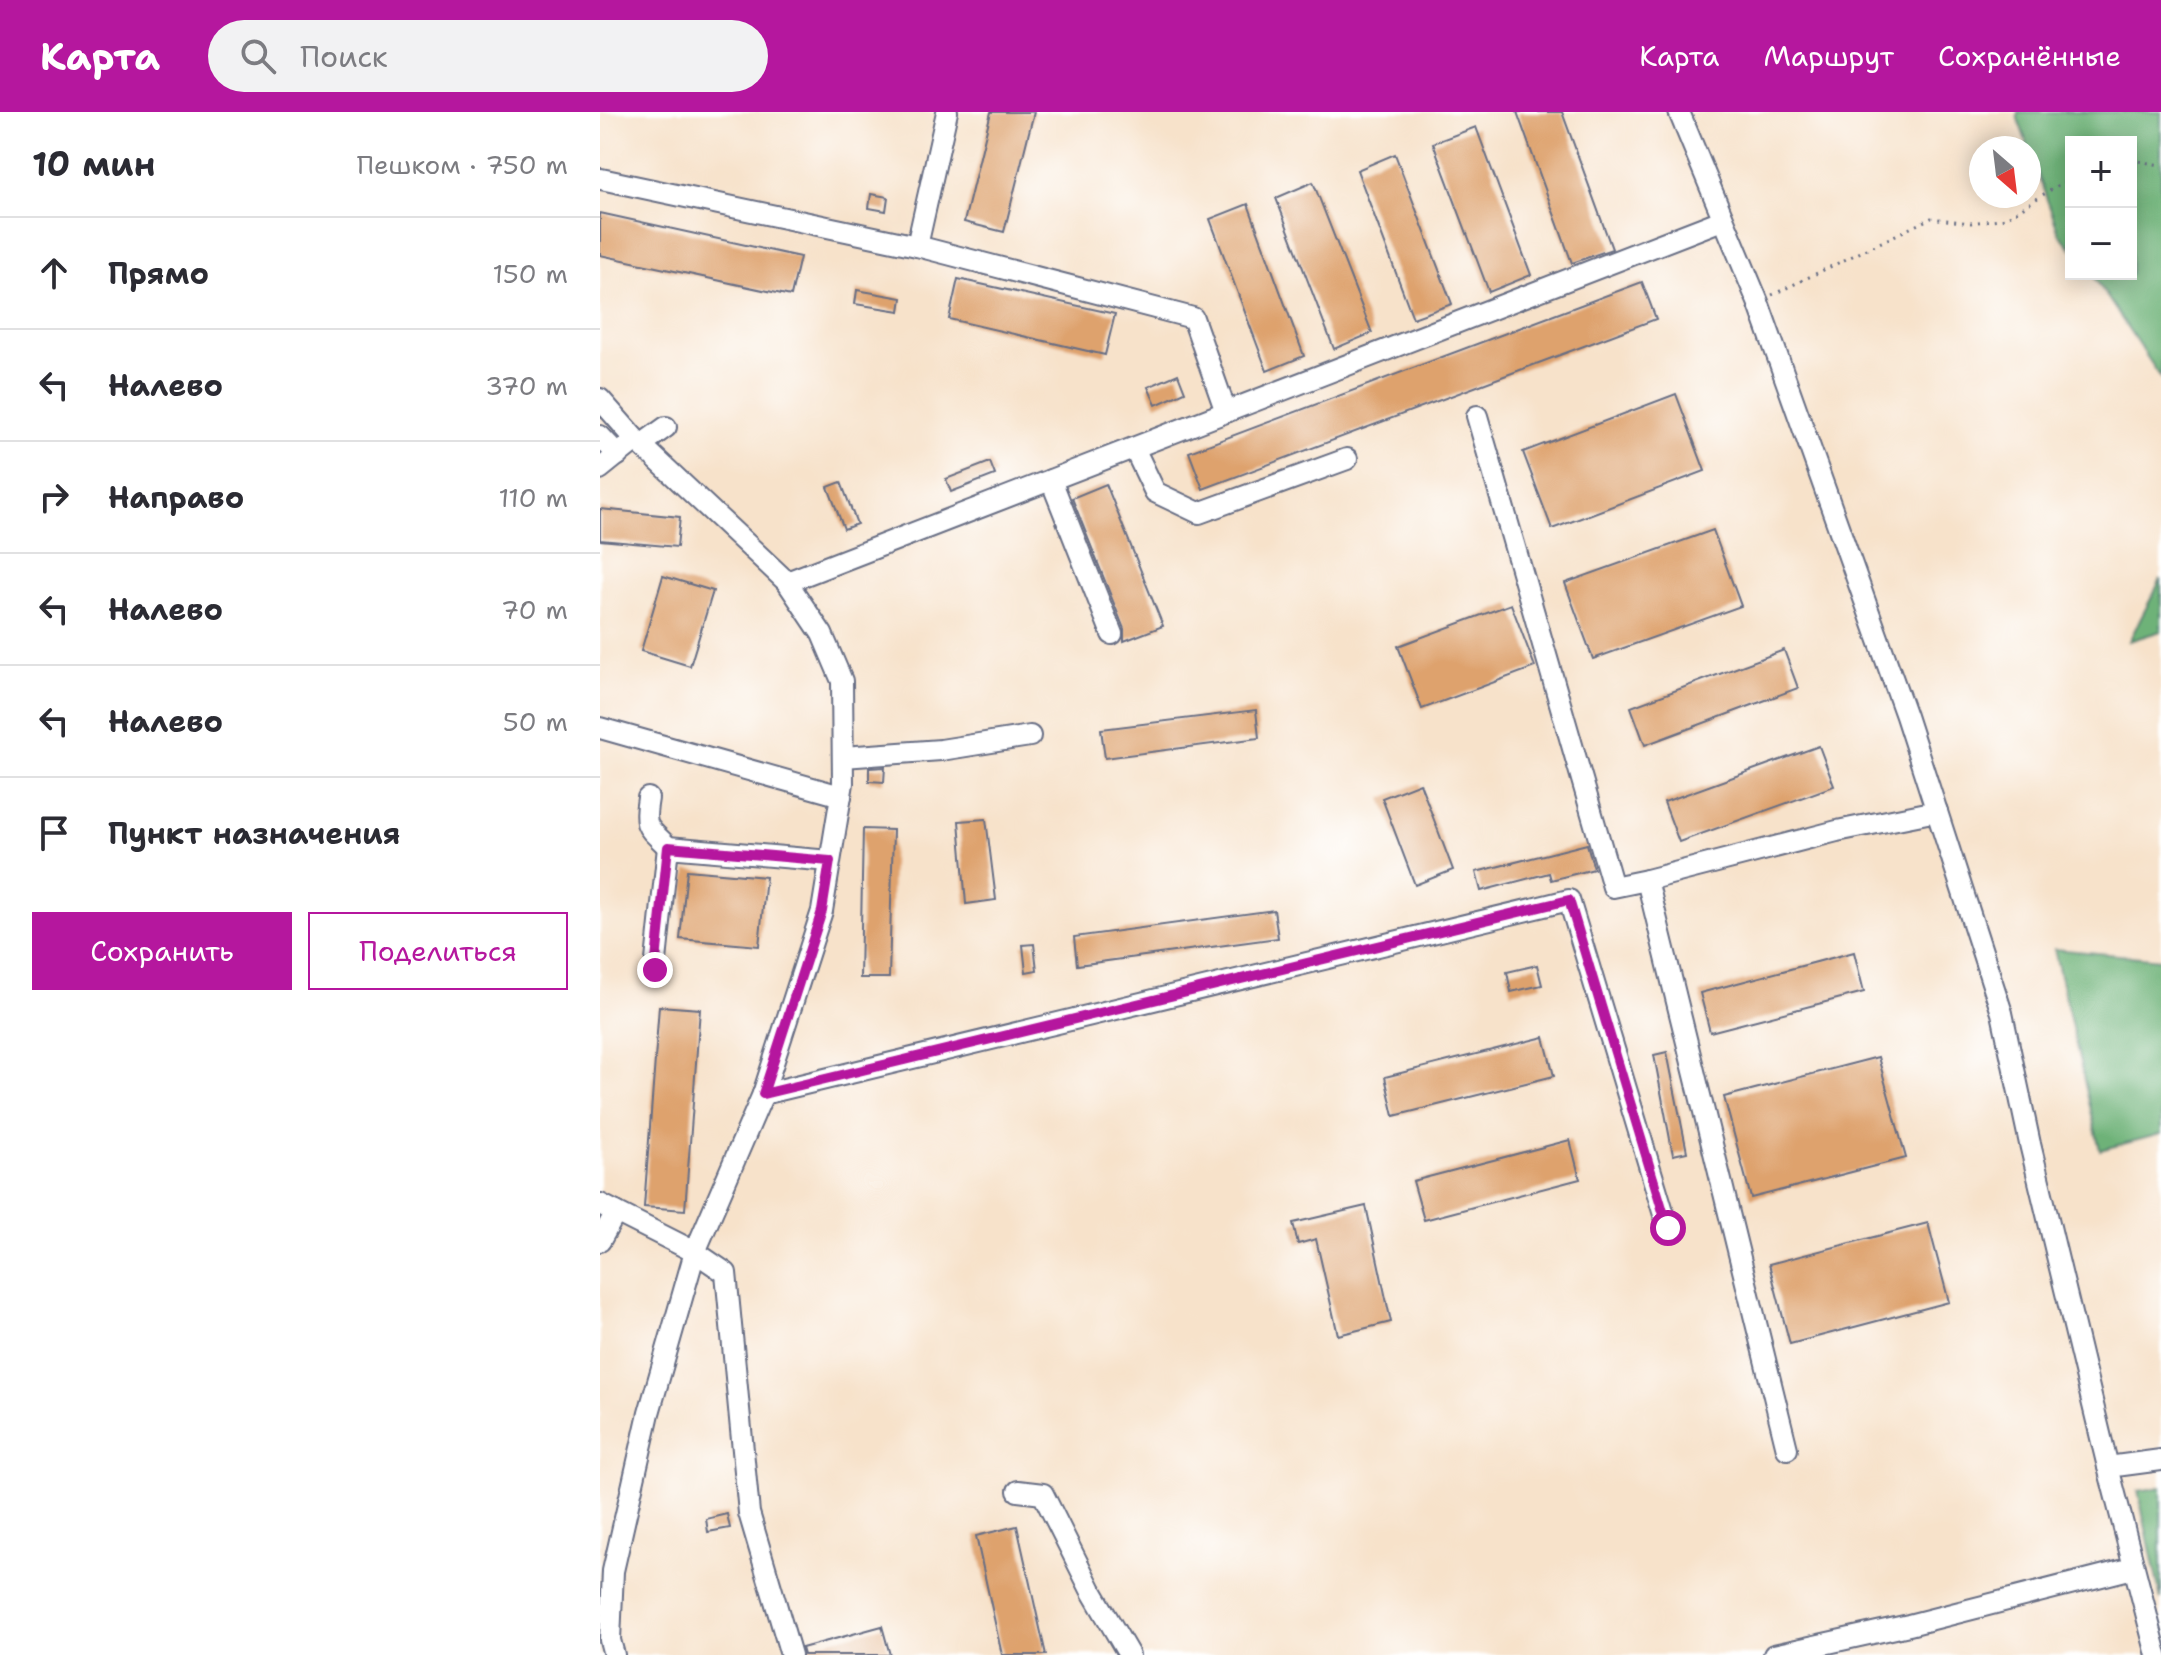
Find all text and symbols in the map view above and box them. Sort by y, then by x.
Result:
search box [208,20,768,92]
text: Карта [40,31,160,82]
icon: search [236,34,280,78]
text: Поиск [300,36,388,77]
text: Карта [1639,37,1719,75]
text: Маршрут [1763,37,1894,75]
text: Сохранённые [1938,37,2121,75]
north arrow [1969,136,2041,208]
map controls [2065,136,2137,280]
button: + [2065,136,2137,208]
text: 10 мин [32,141,156,187]
text: Пешком · 750 m [357,147,568,182]
button: − [2065,208,2137,280]
icon: ahead [32,251,76,295]
text: Прямо [108,253,209,294]
text: 150 m [492,256,568,291]
icon: left [32,363,76,407]
text: Налево [108,365,223,406]
text: 370 m [485,368,568,403]
icon: right [32,475,76,519]
text: Направо [108,477,244,518]
text: 110 m [498,480,568,515]
icon: left [32,587,76,631]
text: Налево [108,589,223,630]
text: 70 m [501,592,568,627]
icon: left [32,699,76,743]
text: Налево [108,701,223,742]
text: 50 m [503,704,568,739]
icon: arrive [32,811,76,855]
text: Пункт назначения [108,813,400,854]
button: Сохранить [32,912,292,990]
button: Поделиться [308,912,568,990]
route end [637,952,673,988]
route start [1650,1210,1686,1246]

